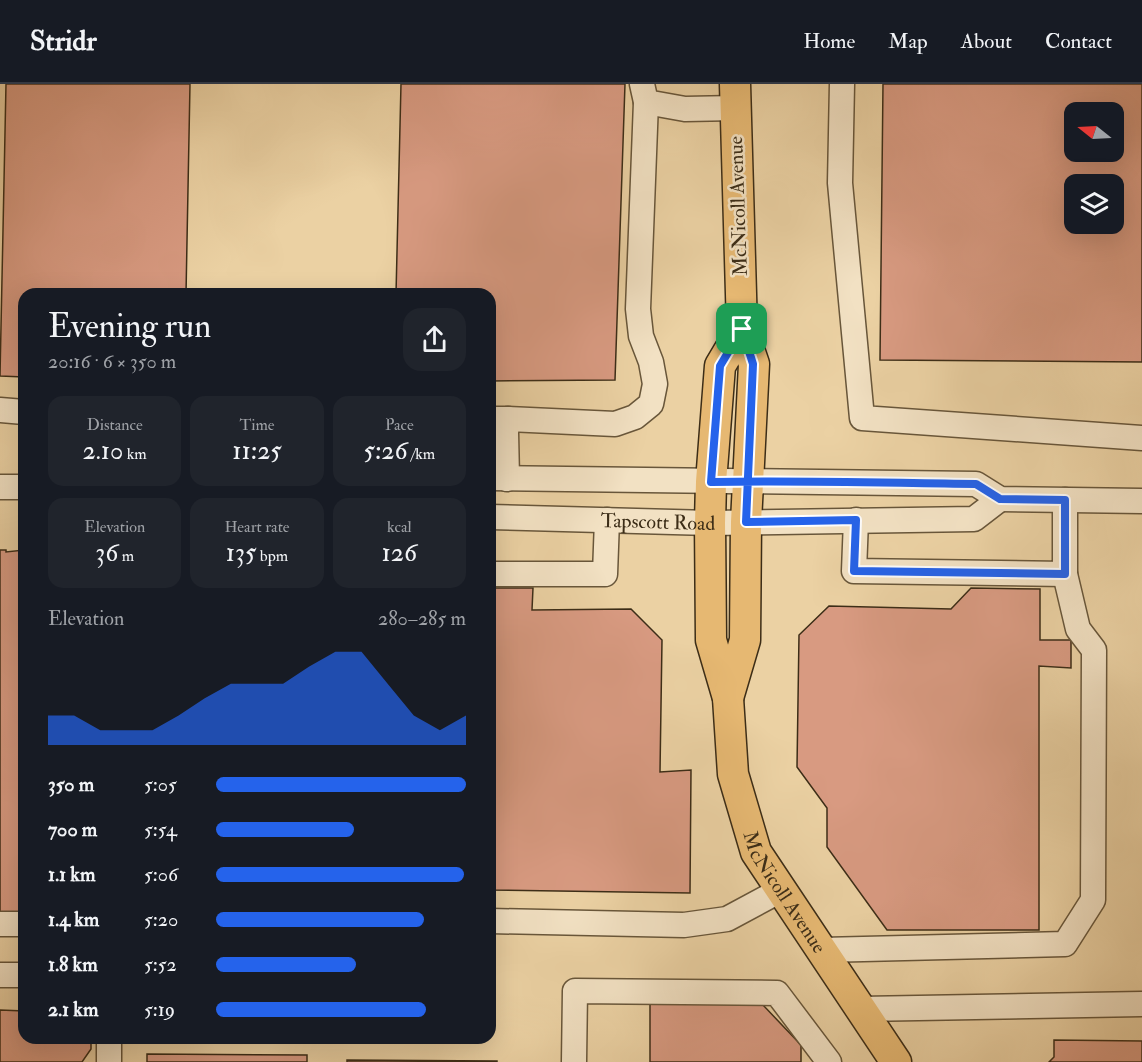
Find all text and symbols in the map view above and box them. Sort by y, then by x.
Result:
text: Stridr [30,24,97,59]
text: Home [803,28,855,55]
text: Map [888,28,928,55]
text: About [961,28,1012,55]
text: Contact [1045,28,1112,55]
north arrow [1064,102,1124,162]
map controls [1064,102,1124,234]
street label: McNicoll Avenue [723,136,753,276]
button: layers [1064,174,1124,234]
pin [716,303,767,354]
text: Evening run [48,306,211,347]
button: share [403,308,466,371]
icon: arrive [725,312,758,345]
text: 20:16 · 6 × 350 m [48,349,176,374]
text: Distance [87,415,143,435]
text: Time [240,415,274,435]
text: Pace [385,415,414,435]
text: 2.10 [83,435,123,467]
text: 11:25 [232,435,282,467]
text: 5:26 [363,435,408,467]
text: km [123,444,147,464]
text: /km [408,444,435,464]
street label: Tapscott Road [600,508,716,536]
text: Elevation [84,517,145,537]
text: Heart rate [224,517,290,537]
text: kcal [387,517,412,537]
text: 36 [95,537,118,569]
text: 135 [226,537,256,569]
text: 126 [382,537,417,569]
text: m [118,546,134,566]
text: bpm [256,546,288,566]
text: Elevation [48,606,124,631]
text: 280–285 m [378,606,466,631]
text: 350 m [48,772,94,797]
text: 5:05 [144,772,177,797]
text: 700 m [48,817,97,842]
text: 5:54 [144,817,177,842]
street label: McNicoll Avenue [738,828,832,958]
text: 1.1 km [48,862,95,887]
text: 5:06 [144,862,178,887]
text: 1.4 km [48,907,99,932]
text: 5:20 [144,907,178,932]
text: 1.8 km [48,952,98,977]
text: 5:52 [144,952,177,977]
text: 2.1 km [48,997,98,1022]
text: 5:19 [144,997,175,1022]

